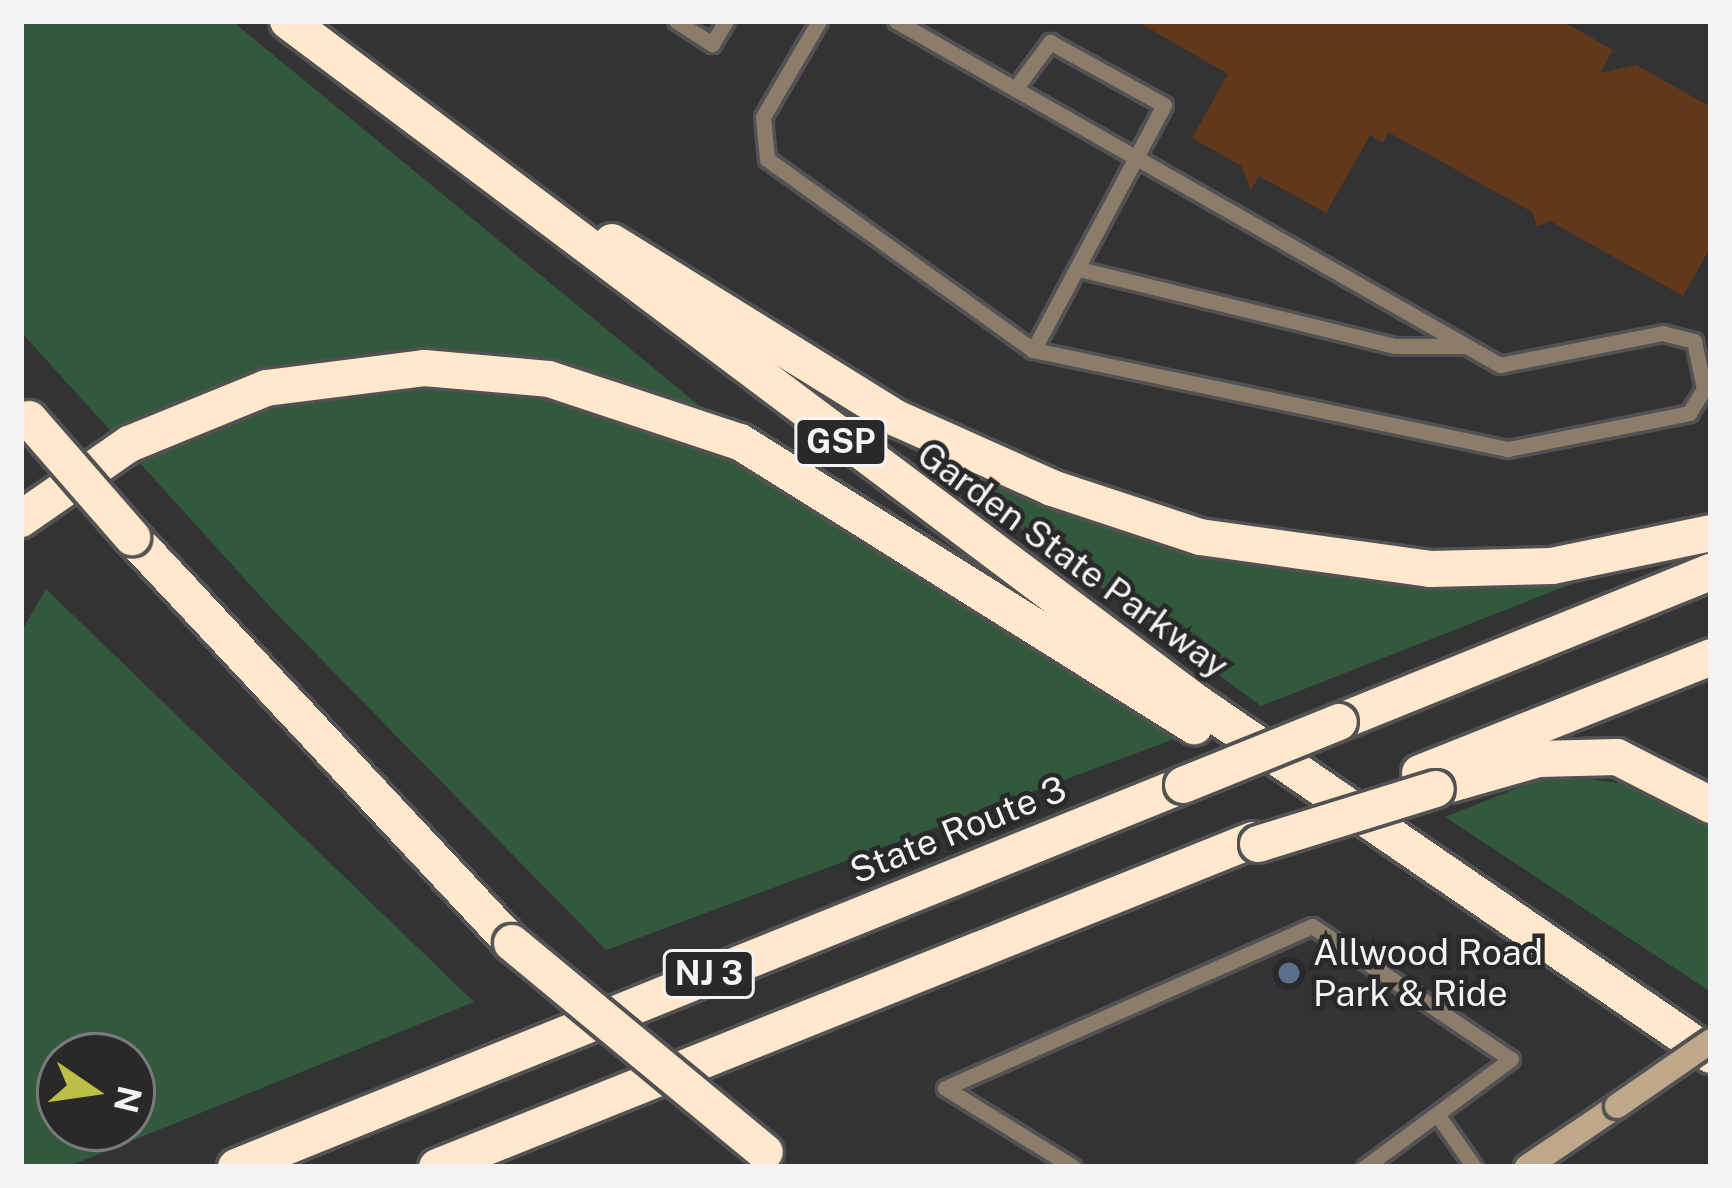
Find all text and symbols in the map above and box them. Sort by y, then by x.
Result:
road number: GSP [793,415,889,469]
street label: Garden State Parkway [909,433,1237,687]
street label: State Route 3 [844,767,1072,893]
place label: Allwood Road Park & Ride [1313,930,1543,1015]
road number: NJ 3 [661,947,757,1001]
marker: Allwood Road Park & Ride [1276,960,1302,986]
north arrow [36,1032,156,1152]
text: N [107,1083,150,1116]

